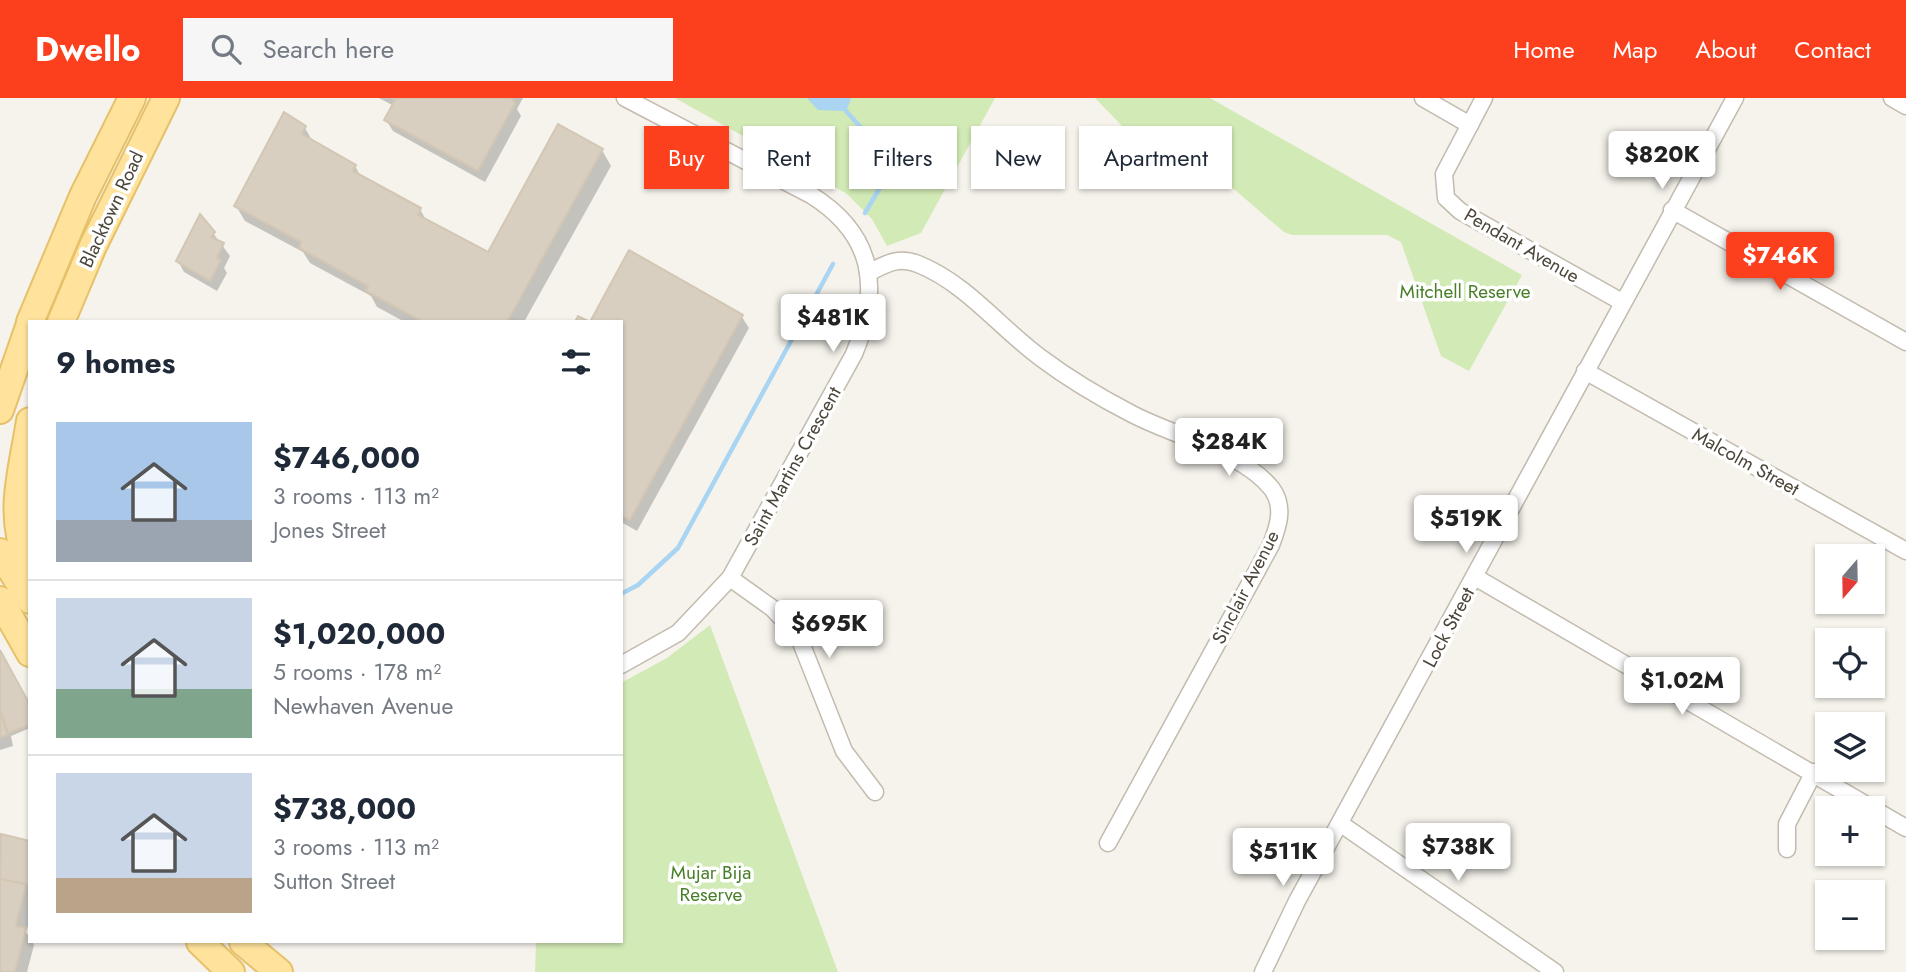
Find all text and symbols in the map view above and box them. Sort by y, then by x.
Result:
search box [183,18,673,81]
text: Dwello [35,26,141,73]
icon: search [207,30,245,68]
text: Search here [263,30,394,68]
text: Home [1513,32,1575,67]
text: Map [1613,32,1657,67]
text: About [1695,32,1756,67]
text: Contact [1794,32,1871,67]
chip: Buy [644,126,729,189]
chip: Rent [743,126,835,189]
chip: Filters [849,126,957,189]
chip: New [971,126,1065,189]
chip: Apartment [1079,126,1232,189]
pin: $820K [1613,132,1711,191]
text: $820K [1624,137,1700,171]
street label: Blacktown Road [73,147,150,272]
street label: Pendant Avenue [1459,201,1585,289]
pin: $746K [1731,232,1829,292]
text: $746K [1742,238,1818,272]
park label: Mitchell Reserve [1400,278,1531,305]
pin: $481K [784,294,882,354]
text: $481K [797,300,869,334]
text: 9 homes [56,341,175,384]
icon: filters [557,343,595,381]
street label: Saint Martins Crescent [737,381,848,551]
pin: $284K [1180,418,1278,478]
street label: Malcolm Street [1687,421,1805,502]
text: $284K [1191,424,1267,458]
text: $746,000 [273,436,420,479]
icon: home [112,450,196,534]
text: 3 rooms · 113 m² [273,479,439,513]
pin: $519K [1417,496,1515,555]
text: $519K [1430,501,1502,535]
text: Jones Street [273,513,386,547]
street label: Sinclair Avenue [1205,526,1286,649]
north arrow [1815,544,1885,614]
map controls [1815,544,1885,950]
street label: Lock Street [1416,582,1481,672]
pin: $695K [780,601,878,660]
text: $695K [791,606,867,640]
text: $1,020,000 [273,612,445,655]
icon: home [112,626,196,710]
button: locate [1815,628,1885,698]
text: 5 rooms · 178 m² [273,655,441,689]
pin: $1.02M [1625,658,1739,717]
text: $1.02M [1640,663,1724,697]
text: Newhaven Avenue [273,689,453,723]
button: layers [1815,712,1885,782]
text: $738,000 [273,787,416,830]
button: + [1815,796,1885,866]
icon: home [112,801,196,885]
pin: $738K [1409,824,1507,883]
pin: $511K [1234,828,1332,888]
text: $738K [1422,829,1494,863]
text: 3 rooms · 113 m² [273,830,439,864]
text: $511K [1249,834,1317,868]
park label: Mujar Bija Reserve [671,859,751,908]
text: Sutton Street [273,864,395,898]
button: − [1815,880,1885,950]

